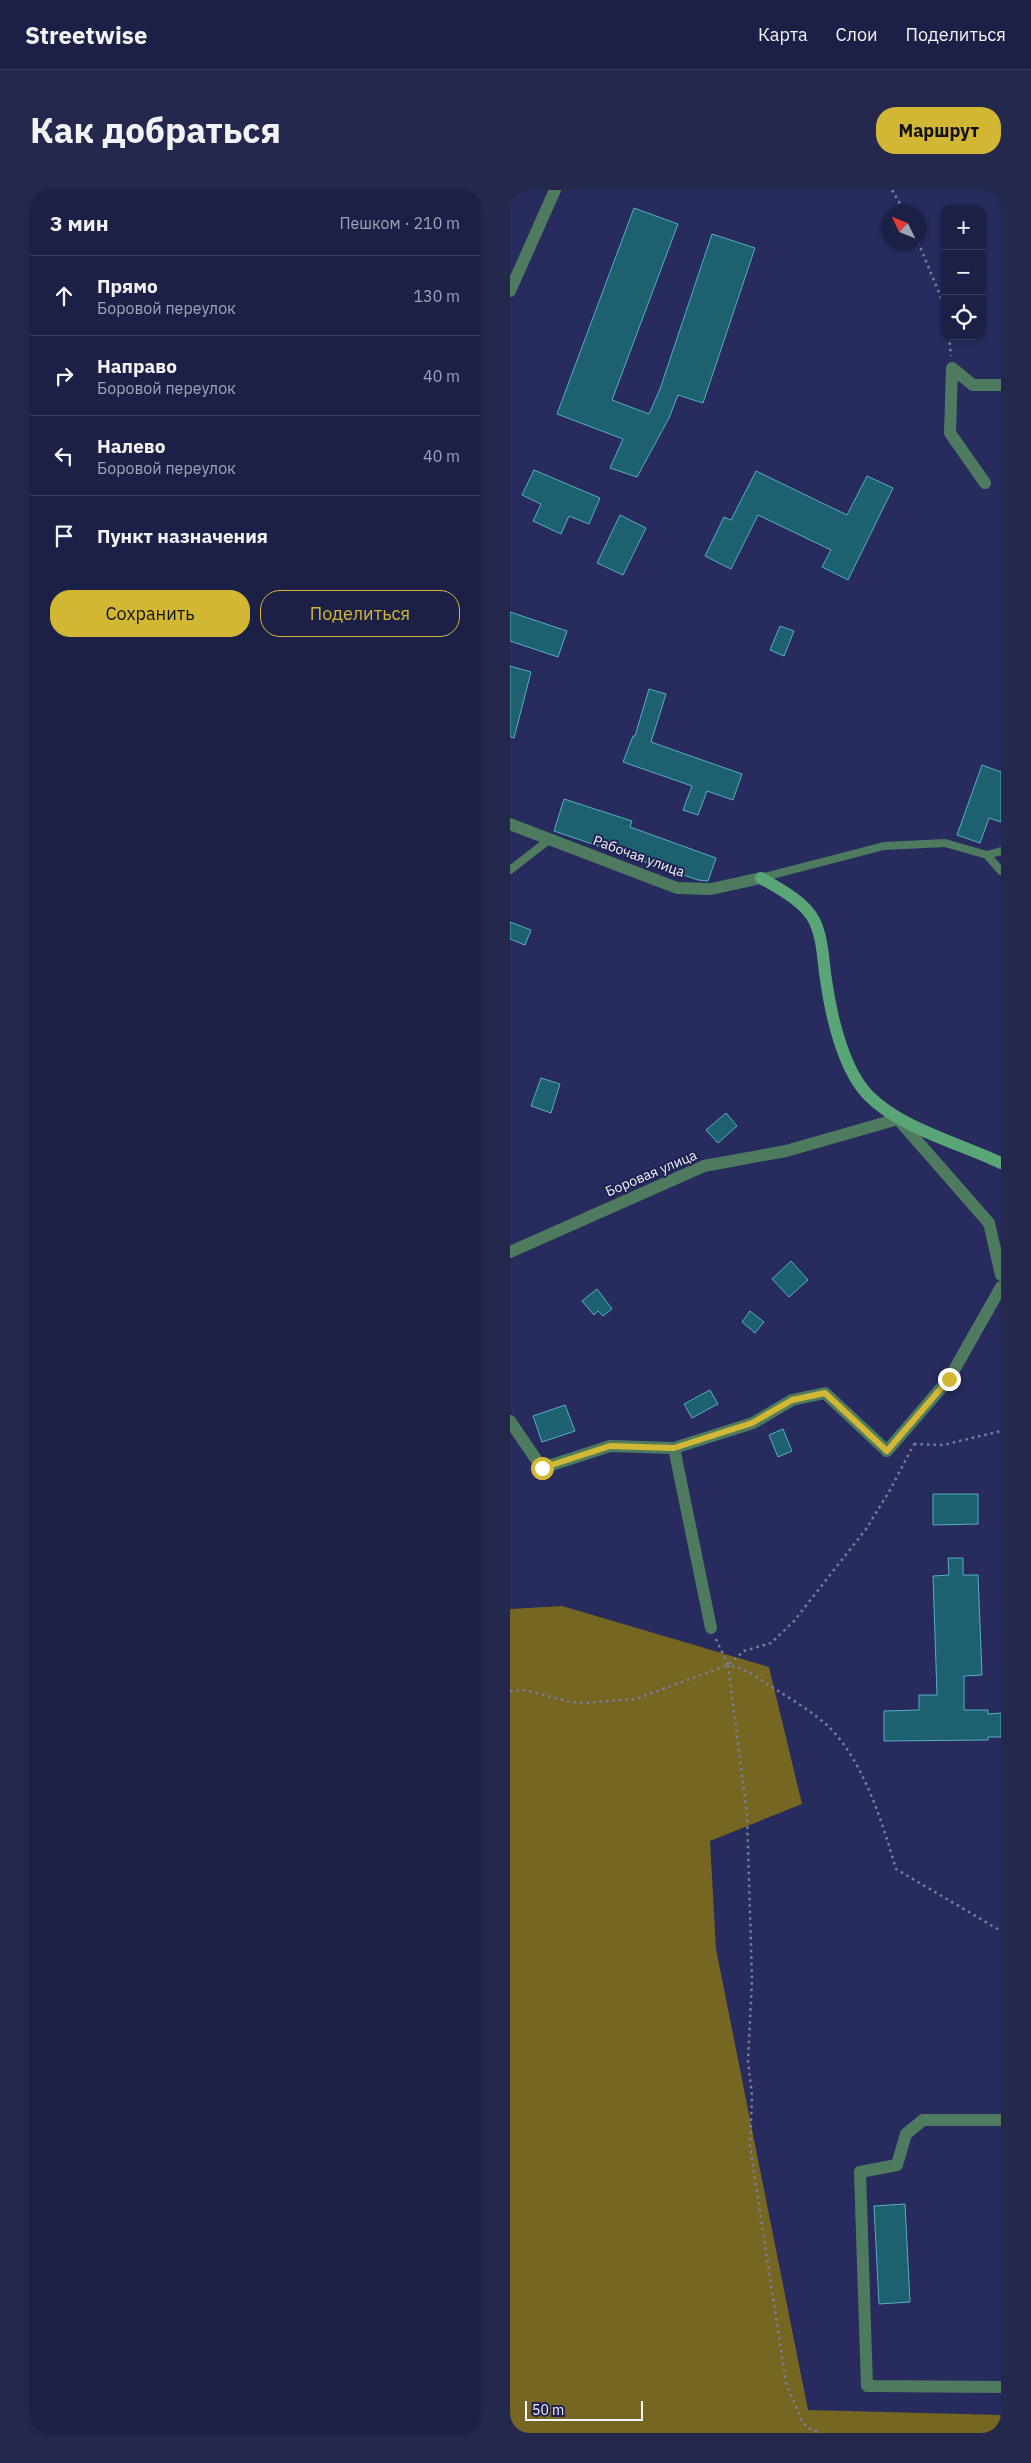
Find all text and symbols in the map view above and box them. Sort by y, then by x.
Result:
text: Streetwise [25,19,147,51]
text: Карта [758,23,808,46]
text: Слои [836,23,878,46]
text: Поделиться [906,23,1006,46]
text: Как добраться [30,107,281,153]
button: Маршрут [876,107,1001,154]
north arrow [881,205,926,250]
map controls [941,205,986,340]
button: + [941,205,986,250]
text: 3 мин [50,209,109,237]
text: Пешком · 210 m [339,213,460,233]
button: − [941,250,986,295]
text: Прямо [97,274,158,298]
icon: ahead [50,282,78,310]
text: 130 m [413,286,460,306]
button: locate [941,295,986,340]
text: Боровой переулок [97,298,236,318]
text: Направо [97,354,177,378]
icon: right [50,362,78,390]
text: 40 m [423,366,460,386]
text: Боровой переулок [97,378,236,398]
text: Налево [97,434,166,458]
icon: left [50,442,78,470]
text: 40 m [423,446,460,466]
text: Боровой переулок [97,458,236,478]
icon: arrive [50,522,78,550]
text: Пункт назначения [97,524,268,548]
button: Сохранить [50,590,250,637]
button: Поделиться [260,590,460,637]
street label: Рабочая улица [591,831,688,881]
street label: Боровая улица [603,1145,700,1200]
route end [938,1368,961,1391]
route start [531,1457,554,1480]
scale bar [525,2398,642,2421]
text: 50 m [532,2401,564,2419]

